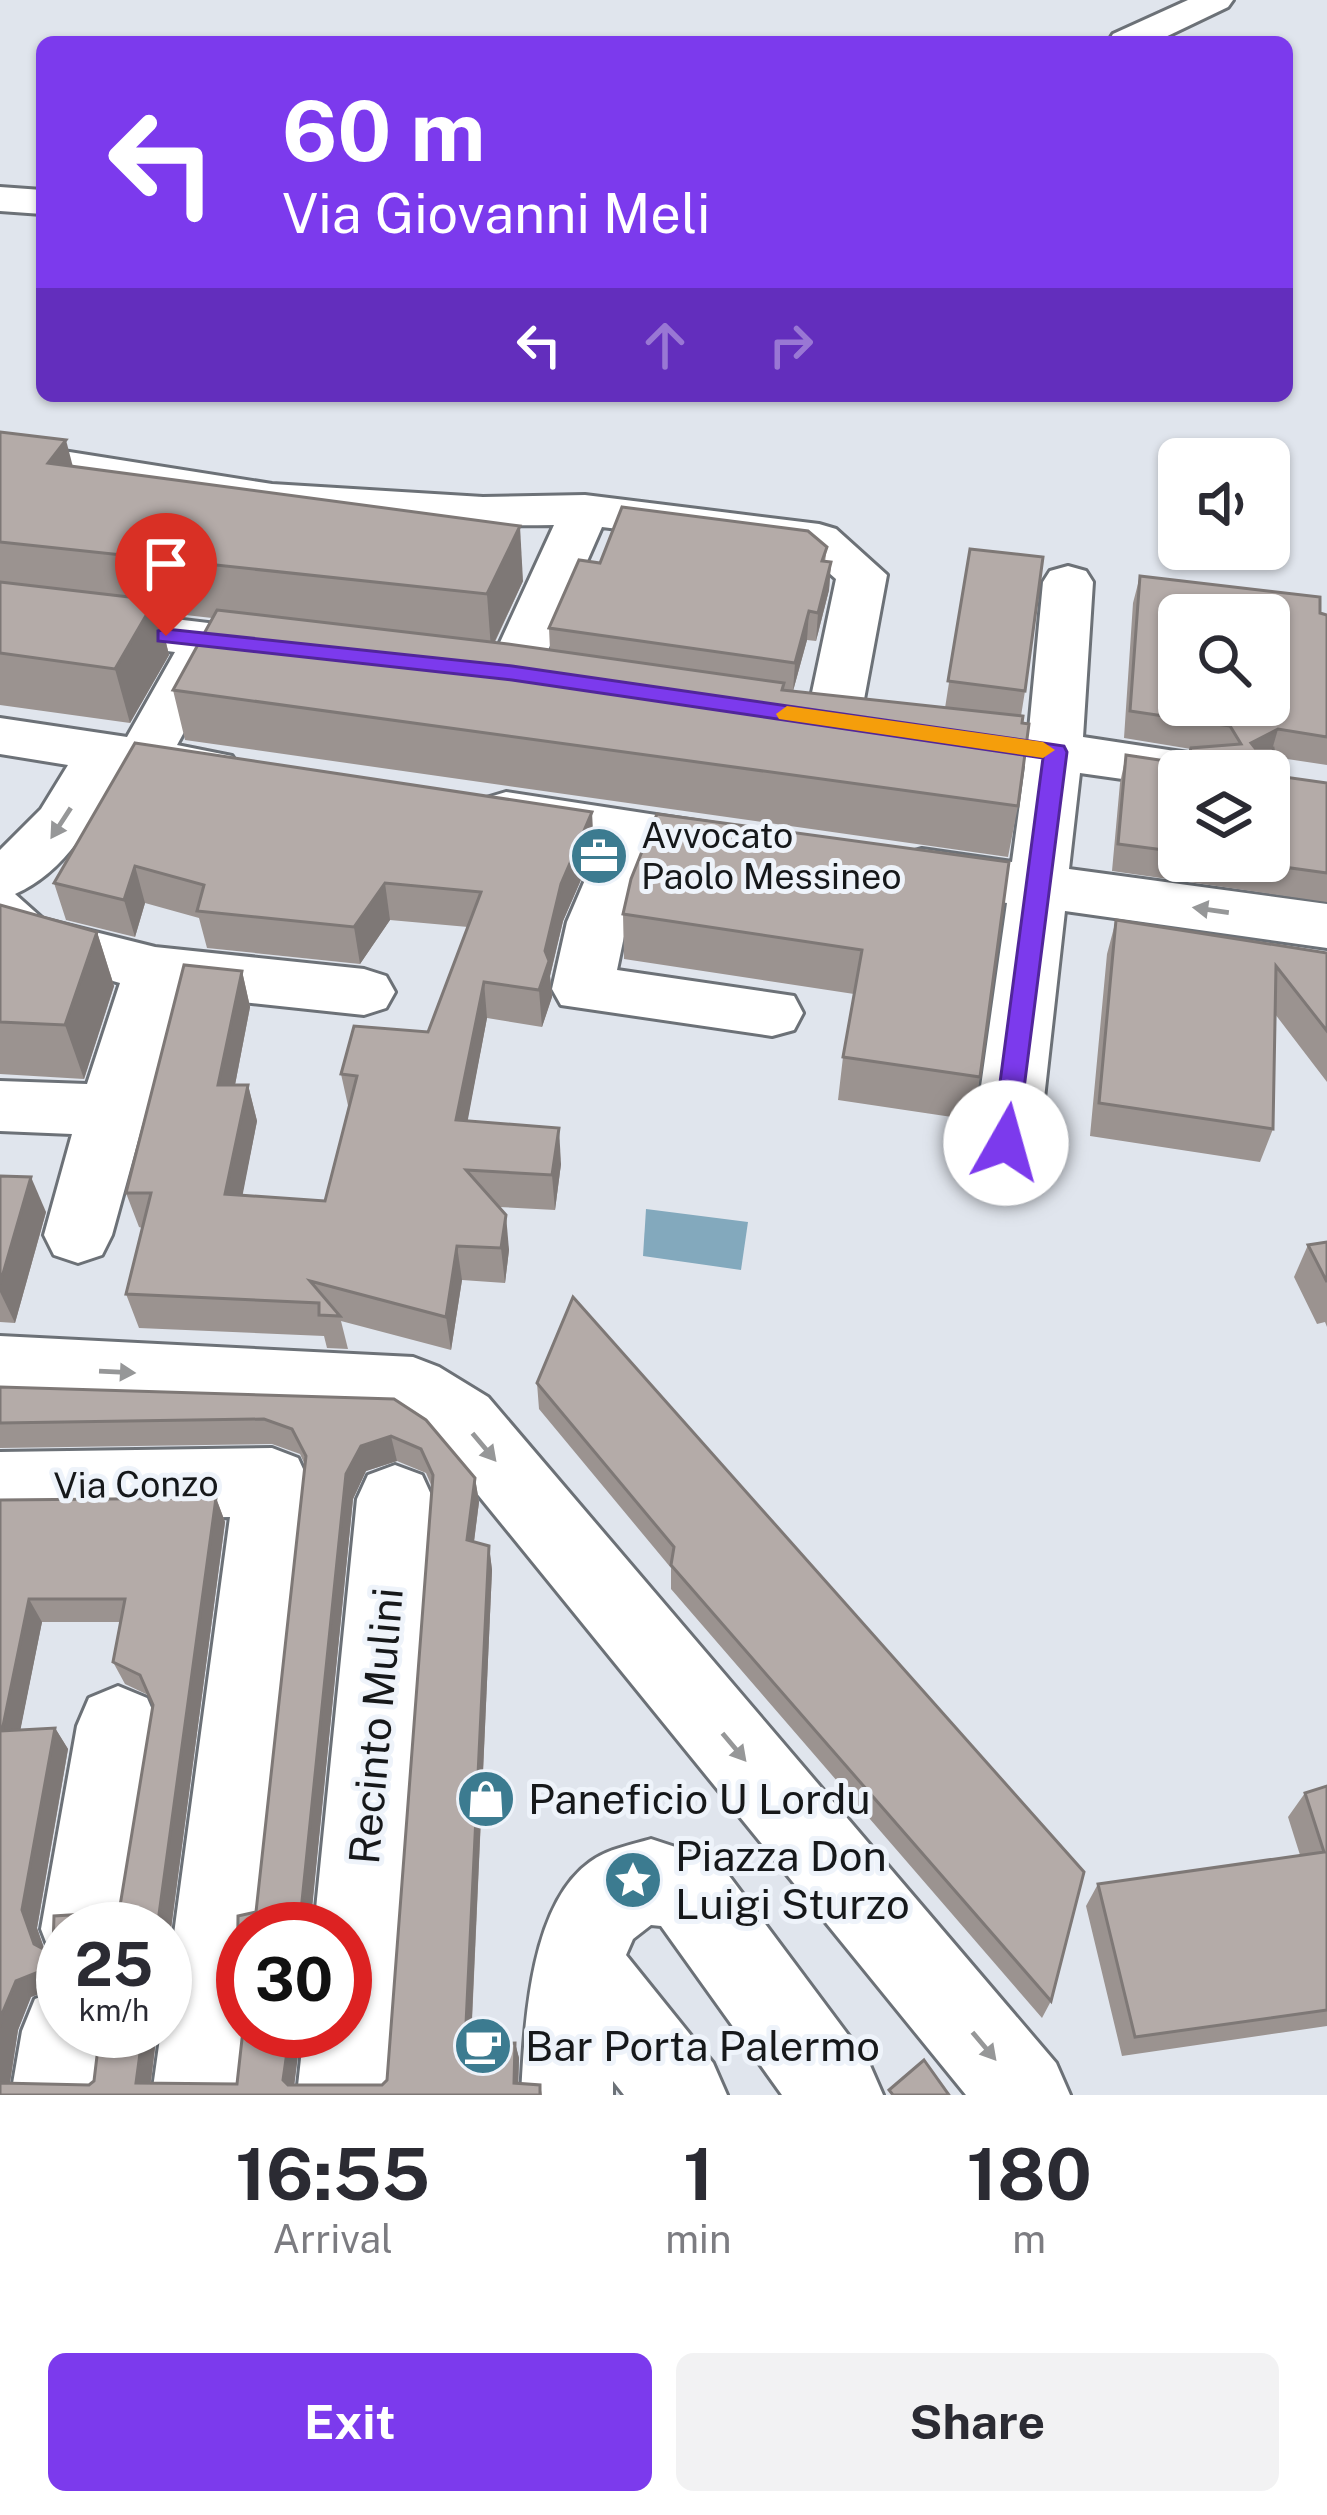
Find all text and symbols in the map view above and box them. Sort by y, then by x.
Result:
text: 60 m [282,81,486,180]
icon: left [84,84,240,240]
text: Via Giovanni Meli [282,182,710,245]
icon: left [506,312,572,378]
icon: ahead [632,312,698,378]
icon: right [758,312,824,378]
map controls [1158,438,1290,882]
button: sound [1158,438,1290,570]
pin [115,513,217,636]
icon: arrive [133,531,199,597]
button: search [1158,594,1290,726]
button: layers [1158,750,1290,882]
one-way arrow [51,807,73,840]
place label: Avvocato Paolo Messineo [641,814,902,897]
office icon: Avvocato Paolo Messineo [568,825,630,887]
one-way arrow [1192,900,1229,919]
position arrow [943,1080,1069,1206]
one-way arrow [99,1363,137,1382]
one-way arrow [471,1432,497,1463]
street label: Via Conzo [53,1462,219,1506]
street label: Recinto Mulini [339,1586,412,1866]
one-way arrow [721,1731,746,1762]
shop icon: Paneficio U Lordu [455,1768,517,1830]
place label: Paneficio U Lordu [528,1774,871,1823]
place label: Piazza Don Luigi Sturzo [675,1831,910,1928]
place icon: Piazza Don Luigi Sturzo [602,1849,664,1911]
speed limit sign: 30 [216,1902,372,2058]
text: 25 [75,1929,153,2000]
text: km/h [79,1992,149,2028]
cafe icon: Bar Porta Palermo [452,2015,514,2077]
place label: Bar Porta Palermo [525,2021,880,2070]
one-way arrow [970,2031,996,2062]
text: 16:55 [235,2132,430,2216]
text: 1 [683,2132,714,2216]
text: 180 [967,2132,1092,2216]
text: Arrival [272,2216,393,2262]
text: min [665,2216,731,2262]
text: m [1012,2216,1046,2262]
button: Exit [48,2353,652,2491]
button: Share [676,2353,1279,2491]

